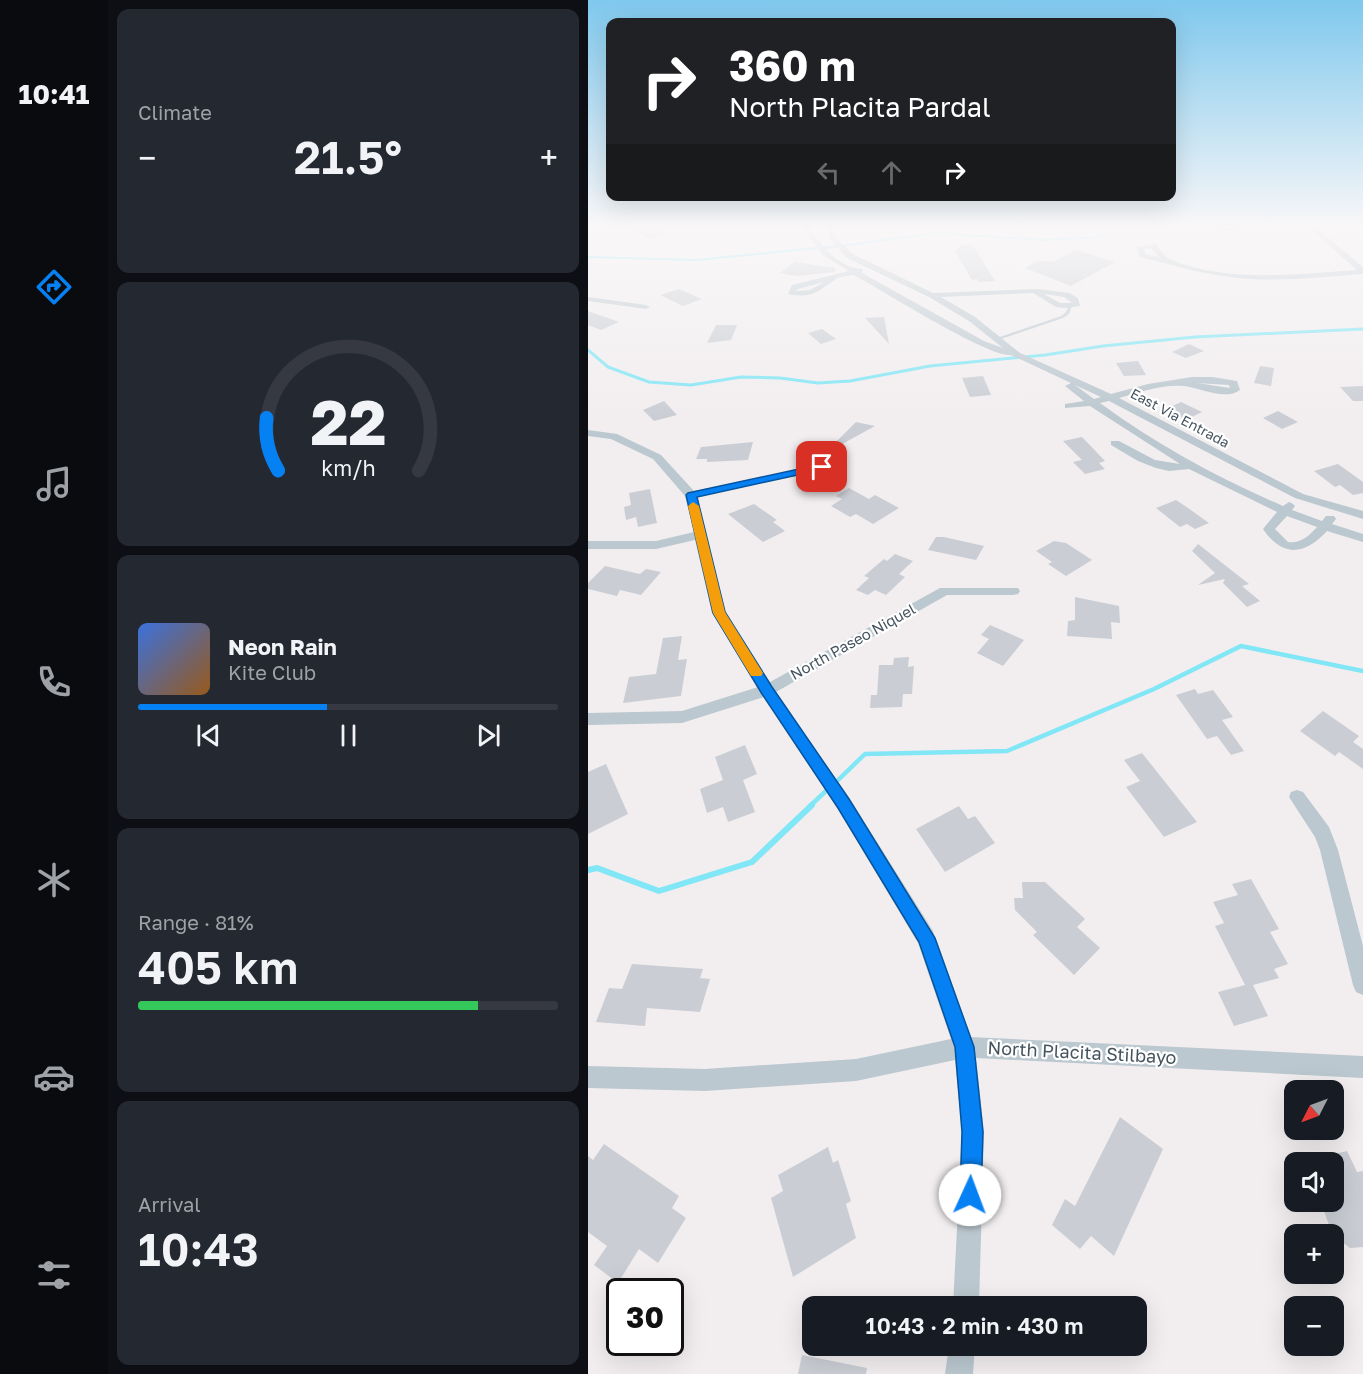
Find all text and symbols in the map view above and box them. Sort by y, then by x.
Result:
text: 360 m [729,40,856,90]
icon: right [630,42,708,120]
text: 10:41 [19,78,89,110]
text: North Placita Pardal [729,91,991,123]
text: Climate [138,100,212,124]
text: 21.5° [294,130,402,184]
text: − [138,138,156,177]
text: + [540,138,558,177]
icon: left [812,156,845,189]
icon: ahead [875,156,908,189]
icon: right [938,156,971,189]
icon: directions [33,266,75,308]
text: 22 [310,384,386,459]
street label: East Via Entrada [1128,384,1233,451]
pin [796,441,847,492]
icon: arrive [805,450,838,483]
text: km/h [321,455,375,481]
icon: music [33,463,75,505]
street label: North Paseo Niquel [787,599,918,683]
text: Neon Rain [228,633,337,660]
text: Kite Club [228,660,316,684]
icon: phone [33,661,75,703]
icon: previous [192,719,225,752]
icon: pause [332,719,365,752]
icon: next [472,719,505,752]
icon: climate [33,859,75,901]
text: Range · 81% [138,910,254,934]
text: 405 km [138,940,298,994]
street label: North Placita Stilbayo [987,1036,1177,1068]
icon: car [33,1056,75,1098]
north arrow [1284,1080,1344,1140]
map controls [1284,1080,1344,1356]
button: sound [1284,1152,1344,1212]
position arrow [938,1163,1002,1227]
text: Arrival [138,1192,201,1216]
text: 10:43 [138,1222,259,1276]
button: + [1284,1224,1344,1284]
icon: filters [33,1254,75,1296]
speed limit sign: 30 [606,1278,684,1356]
button: − [1284,1296,1344,1356]
text: 10:43 · 2 min · 430 m [866,1312,1083,1339]

